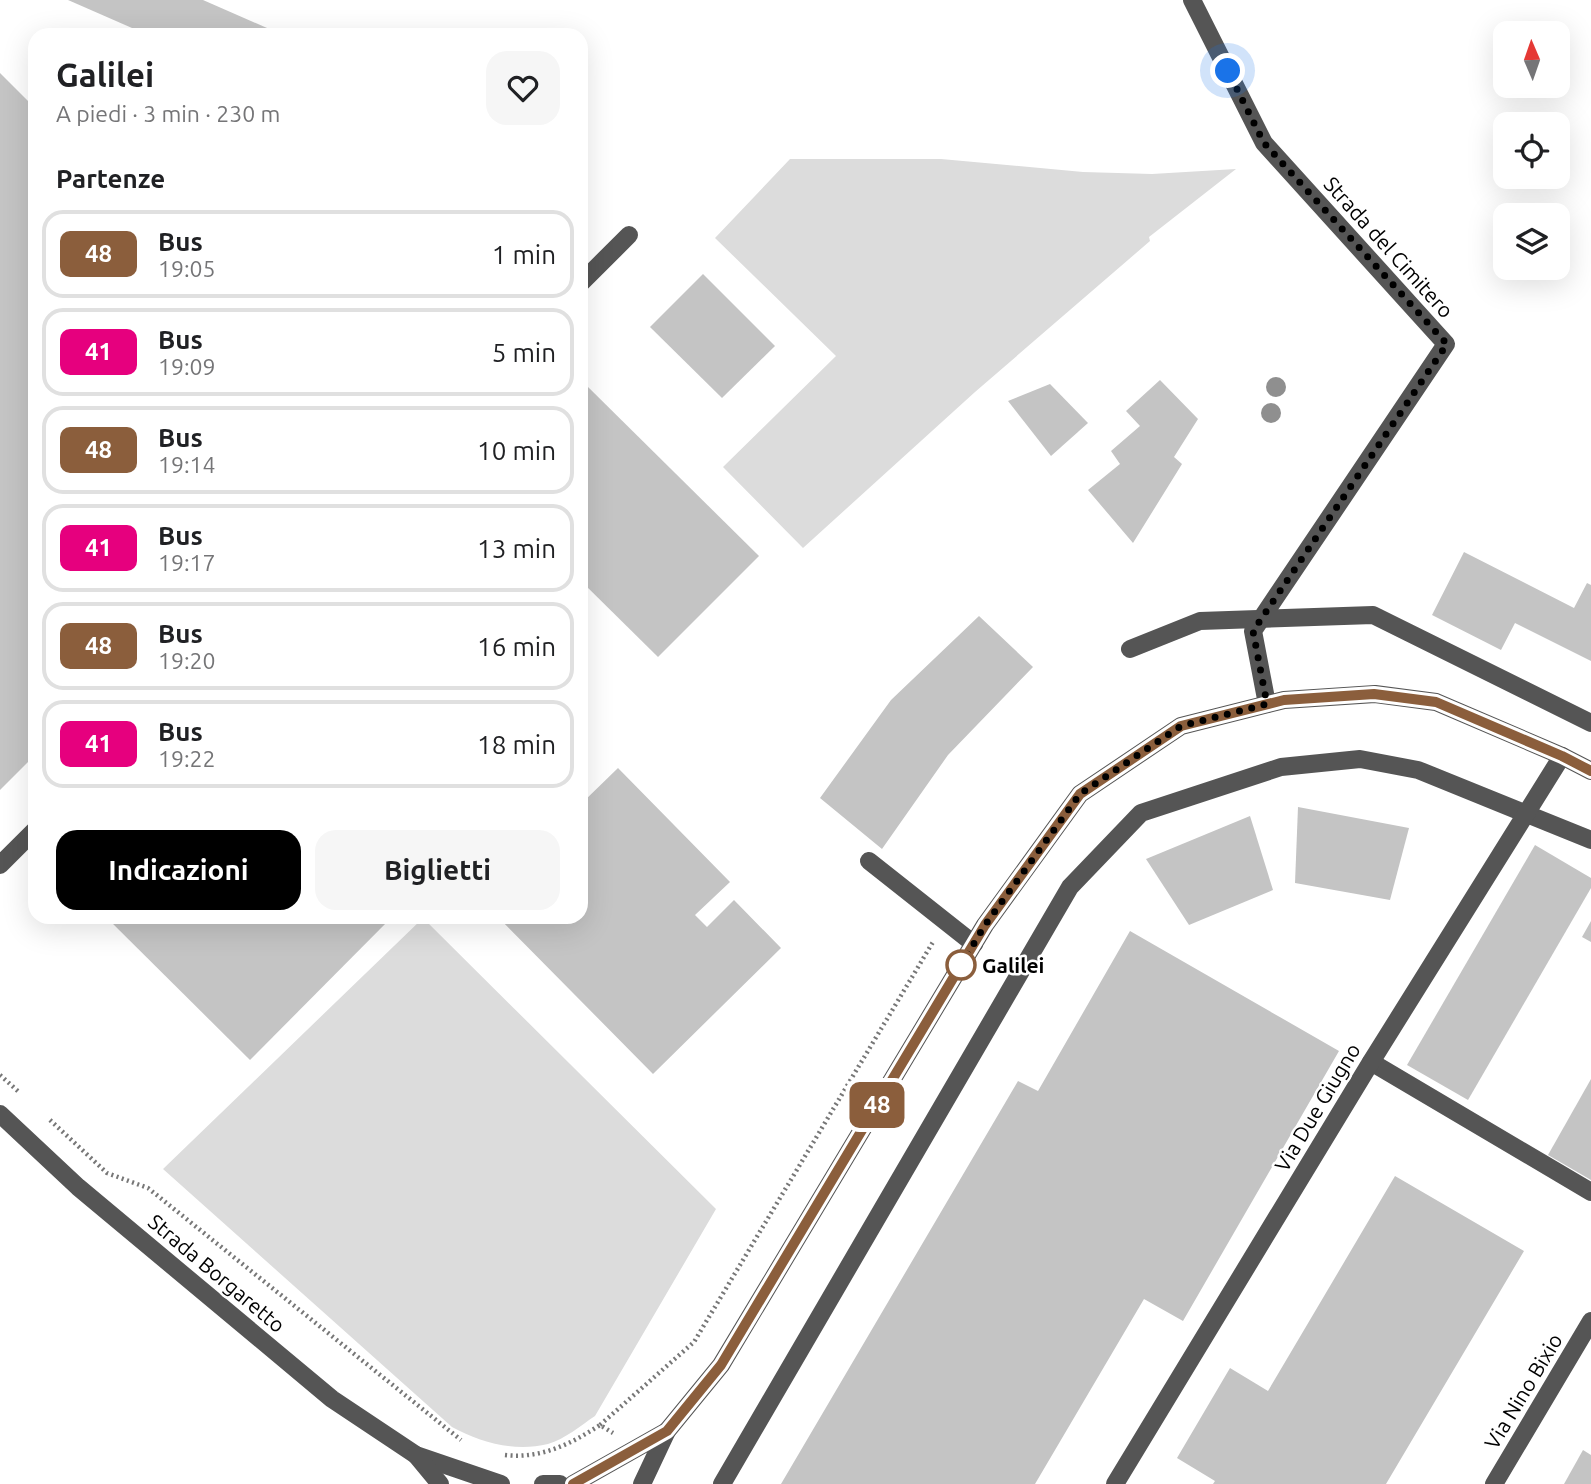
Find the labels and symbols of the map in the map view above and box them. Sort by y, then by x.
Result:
north arrow [1493,21,1570,98]
your location [1210,53,1245,88]
street label: Strada del Cimitero [1319,172,1459,322]
marker: Galilei [946,950,976,980]
place label: Galilei [982,953,1044,977]
street label: Via Due Giugno [1269,1039,1365,1175]
line badge: 48 [846,1082,908,1128]
street label: Strada Borgaretto [144,1209,290,1337]
street label: Via Nino Bixio [1479,1329,1567,1453]

